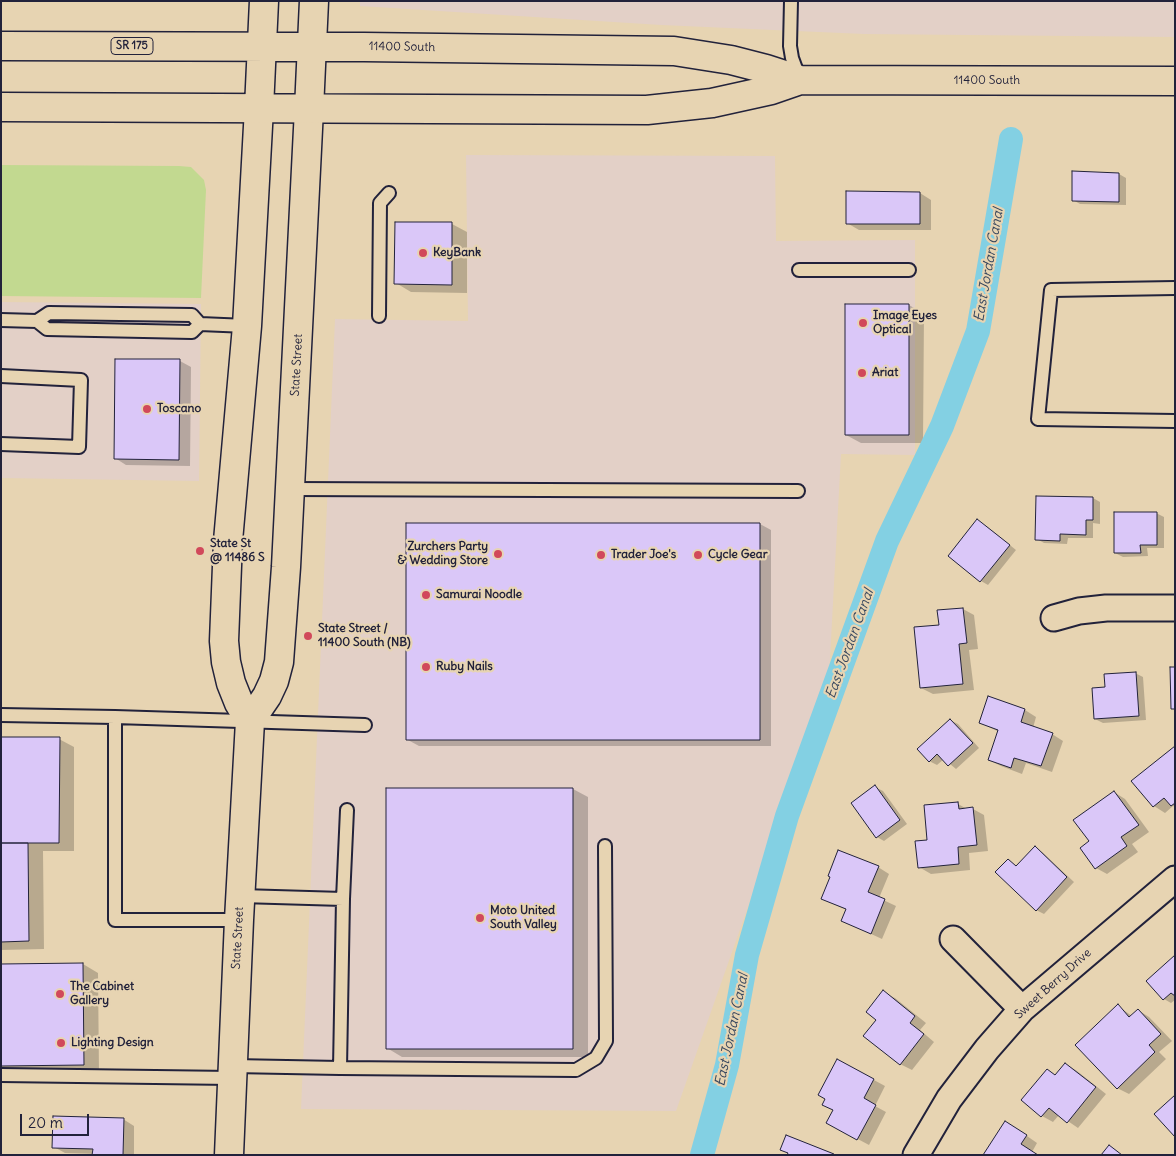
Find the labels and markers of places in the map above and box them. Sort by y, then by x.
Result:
place label: KeyBank [433,246,481,260]
marker: KeyBank [417,247,429,259]
place label: Image Eyes Optical [873,309,937,337]
marker: Image Eyes Optical [857,317,869,329]
place label: Ariat [872,366,898,380]
marker: Ariat [856,367,868,379]
place label: Toscano [157,402,201,416]
marker: Toscano [141,403,153,415]
place label: State St @ 11486 S [210,537,265,565]
place label: Zurchers Party & Wedding Store [397,540,488,568]
marker: State St @ 11486 S [194,545,206,557]
marker: Zurchers Party & Wedding Store [492,548,504,560]
place label: Trader Joe's [611,548,676,562]
place label: Cycle Gear [708,548,768,562]
marker: Trader Joe's [595,549,607,561]
marker: Cycle Gear [692,549,704,561]
place label: Samurai Noodle [436,588,522,602]
marker: Samurai Noodle [420,589,432,601]
place label: State Street / 11400 South (NB) [318,622,411,650]
marker: State Street / 11400 South (NB) [302,630,314,642]
place label: Ruby Nails [436,660,493,674]
marker: Ruby Nails [420,661,432,673]
place label: Moto United South Valley [490,904,557,932]
marker: Moto United South Valley [474,912,486,924]
place label: The Cabinet Gallery [70,980,134,1008]
marker: The Cabinet Gallery [54,988,66,1000]
place label: Lighting Design [71,1036,154,1050]
marker: Lighting Design [55,1037,67,1049]

